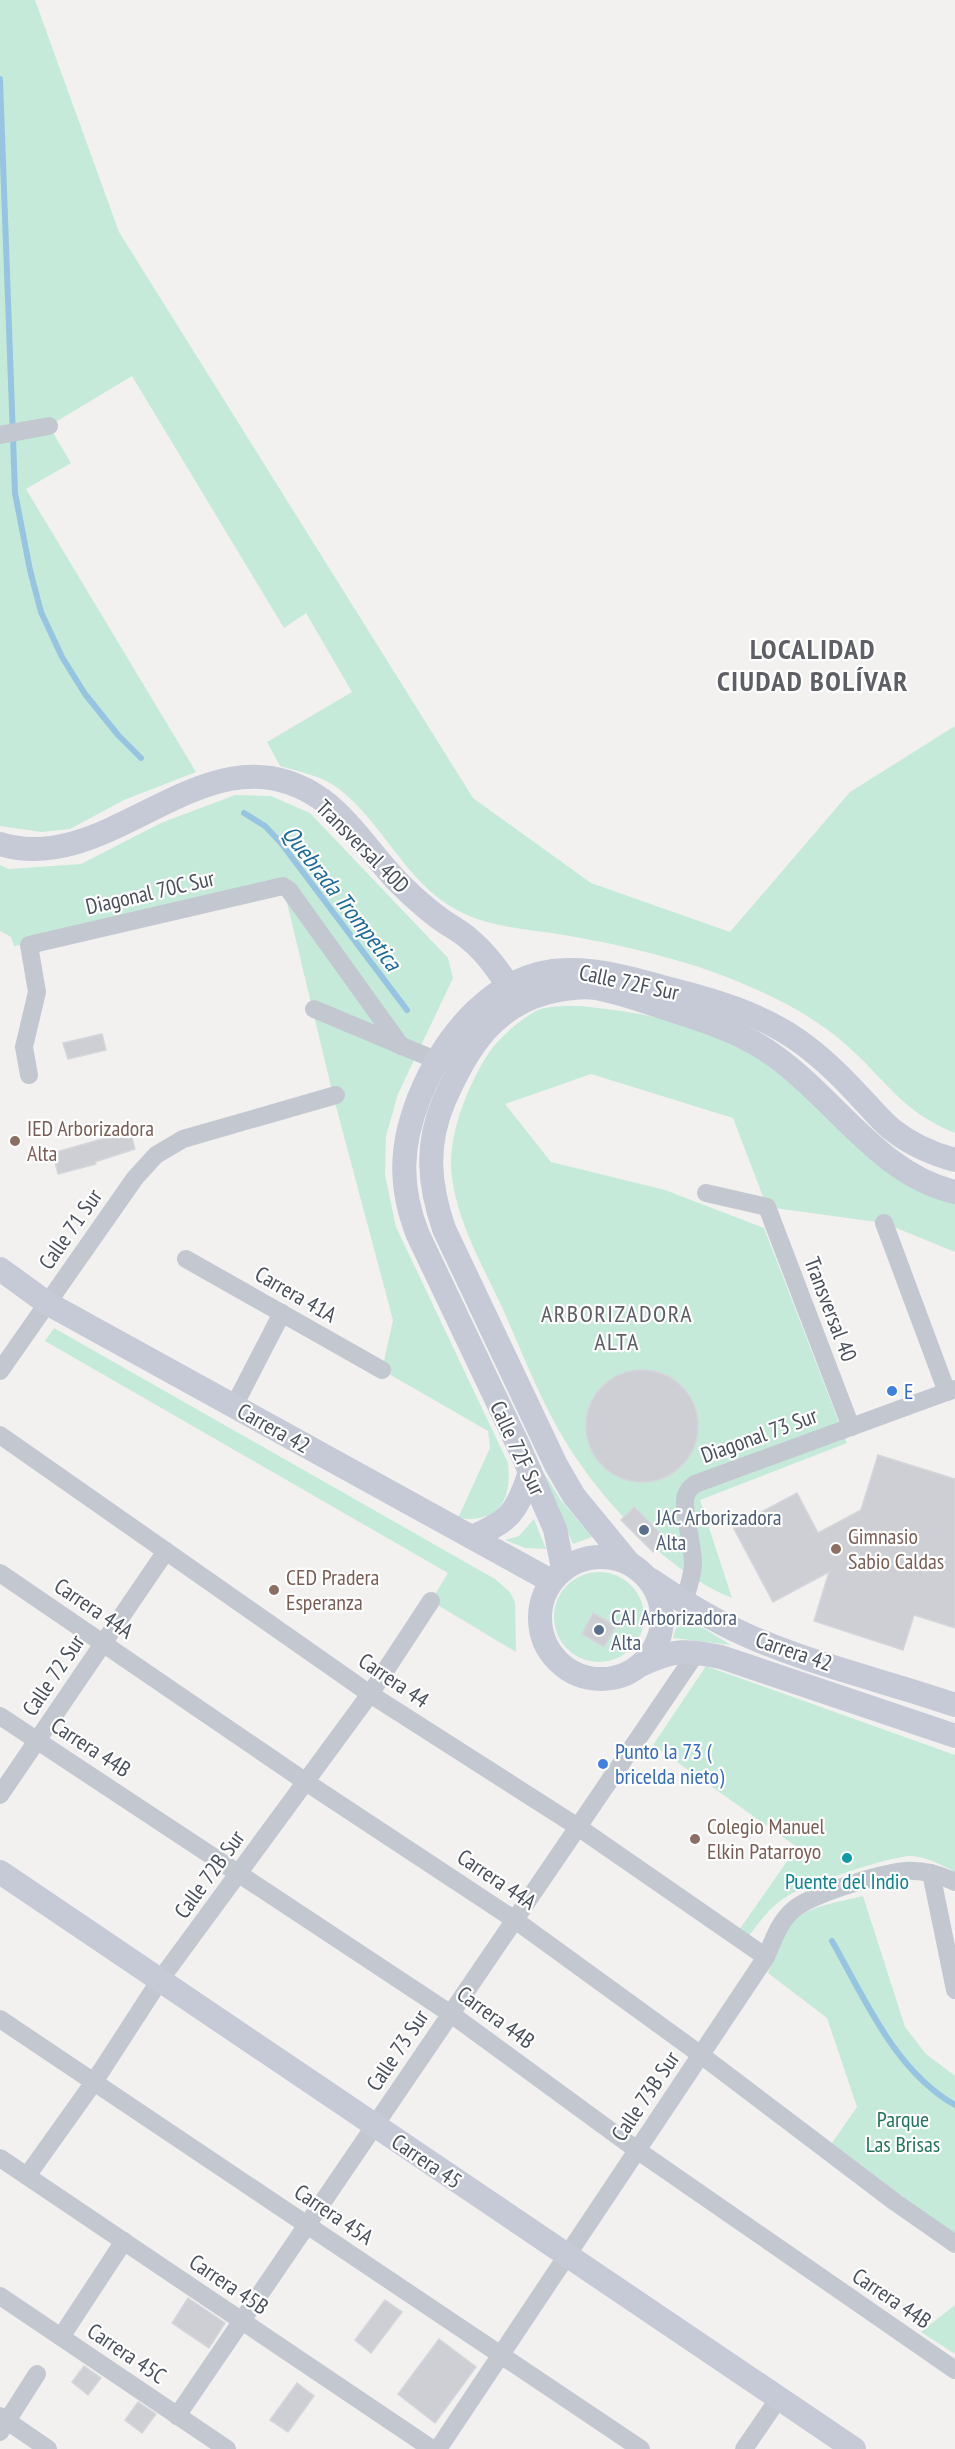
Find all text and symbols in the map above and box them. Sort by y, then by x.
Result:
district label: LOCALIDAD CIUDAD BOLÍVAR [717,630,909,699]
street label: Transversal 40D [310,793,416,899]
water label: Quebrada Trompetica [276,819,409,978]
street label: Diagonal 70C Sur [83,864,217,920]
street label: Calle 72F Sur [577,958,681,1006]
place label: IED Arborizadora Alta [27,1114,154,1167]
marker: IED Arborizadora Alta [8,1134,22,1148]
street label: Calle 71 Sur [32,1183,108,1275]
street label: Transversal 40 [798,1253,864,1365]
street label: Carrera 41A [250,1260,342,1329]
district label: ARBORIZADORA ALTA [541,1298,693,1357]
place label: E [904,1377,913,1405]
marker: E [885,1384,899,1398]
street label: Calle 72F Sur [484,1396,552,1500]
street label: Carrera 42 [233,1397,315,1459]
street label: Diagonal 73 Sur [697,1401,821,1469]
place label: JAC Arborizadora Alta [655,1503,782,1556]
place label: Gimnasio Sabio Caldas [848,1522,944,1575]
marker: JAC Arborizadora Alta [637,1523,651,1537]
marker: Gimnasio Sabio Caldas [829,1542,843,1556]
place label: CED Pradera Esperanza [286,1563,379,1616]
street label: Carrera 44A [49,1571,139,1645]
marker: CED Pradera Esperanza [267,1583,281,1597]
place label: CAI Arborizadora Alta [611,1603,737,1656]
marker: CAI Arborizadora Alta [592,1623,606,1637]
street label: Carrera 42 [752,1625,836,1677]
street label: Calle 72 Sur [16,1629,90,1721]
street label: Carrera 44 [353,1646,435,1714]
street label: Carrera 44B [46,1711,136,1783]
place label: Punto la 73 ( bricelda nieto) [615,1737,725,1790]
marker: Punto la 73 ( bricelda nieto) [596,1757,610,1771]
place label: Colegio Manuel Elkin Patarroyo [707,1812,826,1865]
street label: Calle 72B Sur [168,1824,250,1924]
marker: Colegio Manuel Elkin Patarroyo [688,1832,702,1846]
street label: Carrera 44A [452,1842,542,1916]
marker: Puente del Indio [840,1851,854,1865]
place label: Puente del Indio [785,1867,909,1895]
street label: Carrera 44B [452,1979,540,2055]
street label: Calle 73 Sur [360,2004,434,2096]
street label: Calle 73B Sur [605,2046,685,2146]
park label: Parque Las Brisas [866,2105,940,2158]
street label: Carrera 45 [386,2127,468,2195]
street label: Carrera 45A [289,2177,379,2251]
street label: Carrera 45B [184,2247,274,2321]
street label: Carrera 44B [847,2261,937,2335]
street label: Carrera 45C [82,2316,172,2390]

